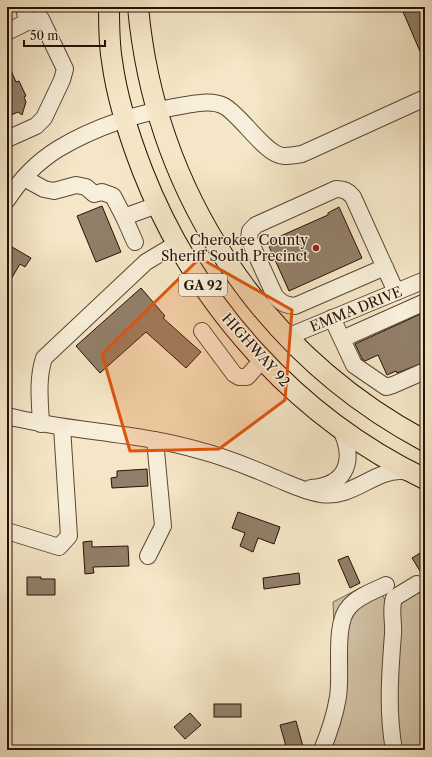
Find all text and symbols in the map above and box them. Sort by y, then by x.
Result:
scale bar [24,22,105,48]
text: 50 m [30,28,59,43]
place label: Cherokee County Sheriff South Precinct [161,231,308,265]
marker: Cherokee County Sheriff South Precinct [311,243,321,253]
road number: GA 92 [179,274,227,296]
street label: EMMA DRIVE [307,282,405,336]
street label: HIGHWAY 92 [218,309,294,391]

